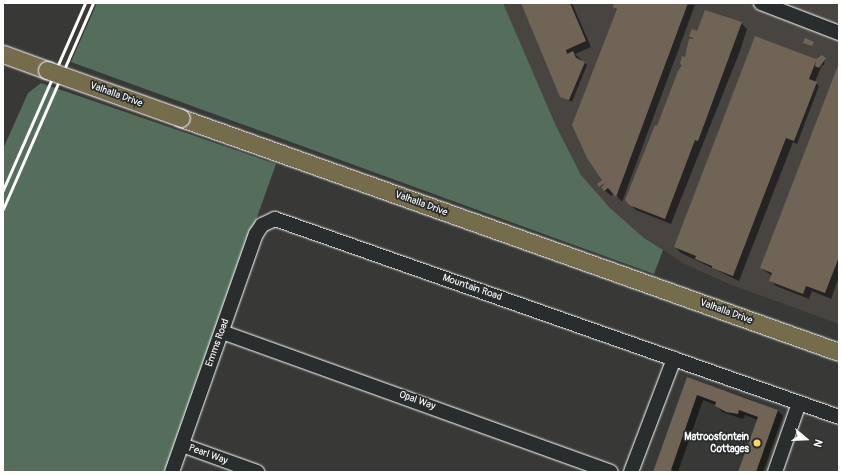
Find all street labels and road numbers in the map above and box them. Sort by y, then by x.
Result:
street label: Valhalla Drive [88,80,144,110]
street label: Valhalla Drive [393,189,449,219]
street label: Mountain Road [441,272,503,304]
street label: Valhalla Drive [698,297,754,327]
street label: Emms Road [204,317,232,369]
street label: Opal Way [397,389,437,413]
street label: Pearl Way [187,442,229,468]

